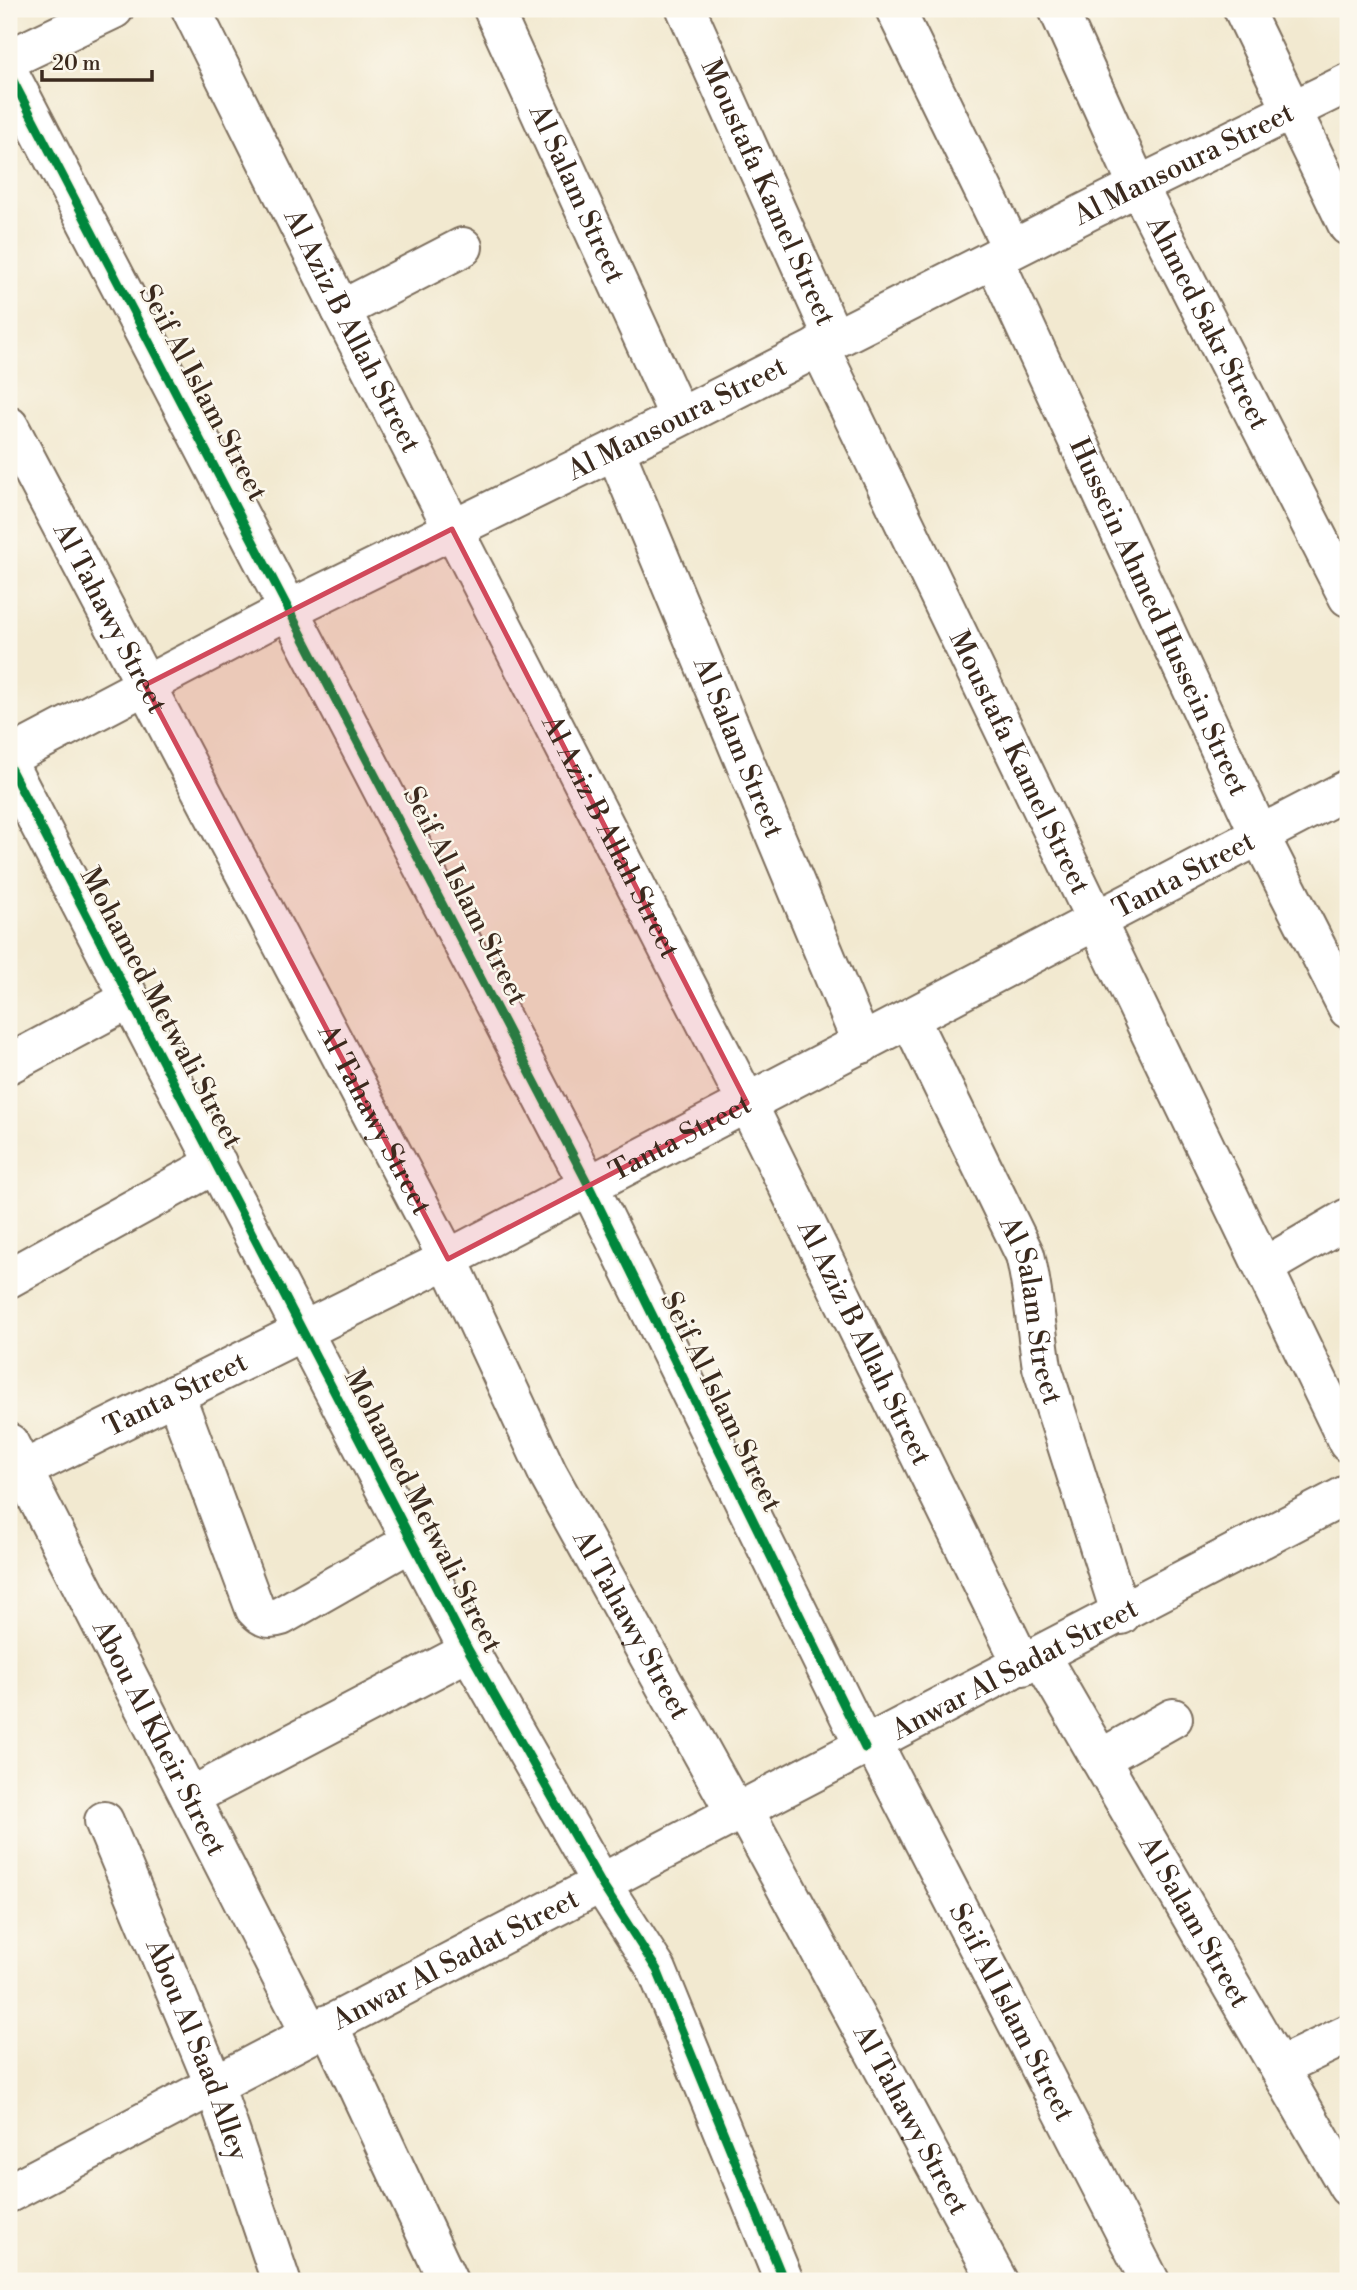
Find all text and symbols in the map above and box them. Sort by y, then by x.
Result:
scale bar [42,38,152,82]
text: 20 m [52,51,101,77]
street label: Moustafa Kamel Street [693,54,843,331]
street label: Al Mansoura Street [1067,95,1299,233]
street label: Al Salam Street [521,98,633,289]
street label: Al Aziz B Allah Street [276,202,429,459]
street label: Ahmed Sakr Street [1138,209,1277,436]
street label: Seif Al Islam Street [131,279,275,507]
street label: Al Mansoura Street [561,349,793,489]
street label: Hussein Ahmed Hussein Street [1061,432,1257,801]
street label: Al Tahawy Street [45,516,175,720]
street label: Moustafa Kamel Street [941,625,1098,900]
street label: Al Salam Street [685,651,792,843]
street label: Al Aziz B Allah Street [533,708,687,964]
street label: Seif Al Islam Street [395,781,535,1011]
street label: Tanta Street [1107,823,1261,926]
street label: Mohamed Metwali Street [72,861,250,1155]
street label: Al Tahawy Street [309,1017,439,1221]
street label: Tanta Street [603,1086,757,1189]
street label: Al Salam Street [991,1210,1070,1409]
street label: Al Aziz B Allah Street [789,1213,939,1471]
street label: Seif Al Islam Street [653,1286,789,1518]
street label: Tanta Street [98,1344,253,1444]
street label: Mohamed Metwali Street [336,1363,510,1659]
street label: Al Tahawy Street [565,1523,698,1726]
street label: Anwar Al Sadat Street [885,1590,1144,1748]
street label: Abou Al Kheir Street [84,1613,234,1862]
street label: Al Salam Street [1131,1829,1258,2014]
street label: Anwar Al Sadat Street [325,1881,585,2038]
street label: Seif Al Islam Street [941,1897,1082,2127]
street label: Abou Al Saad Alley [137,1933,256,2165]
street label: Al Tahawy Street [845,2018,977,2221]

